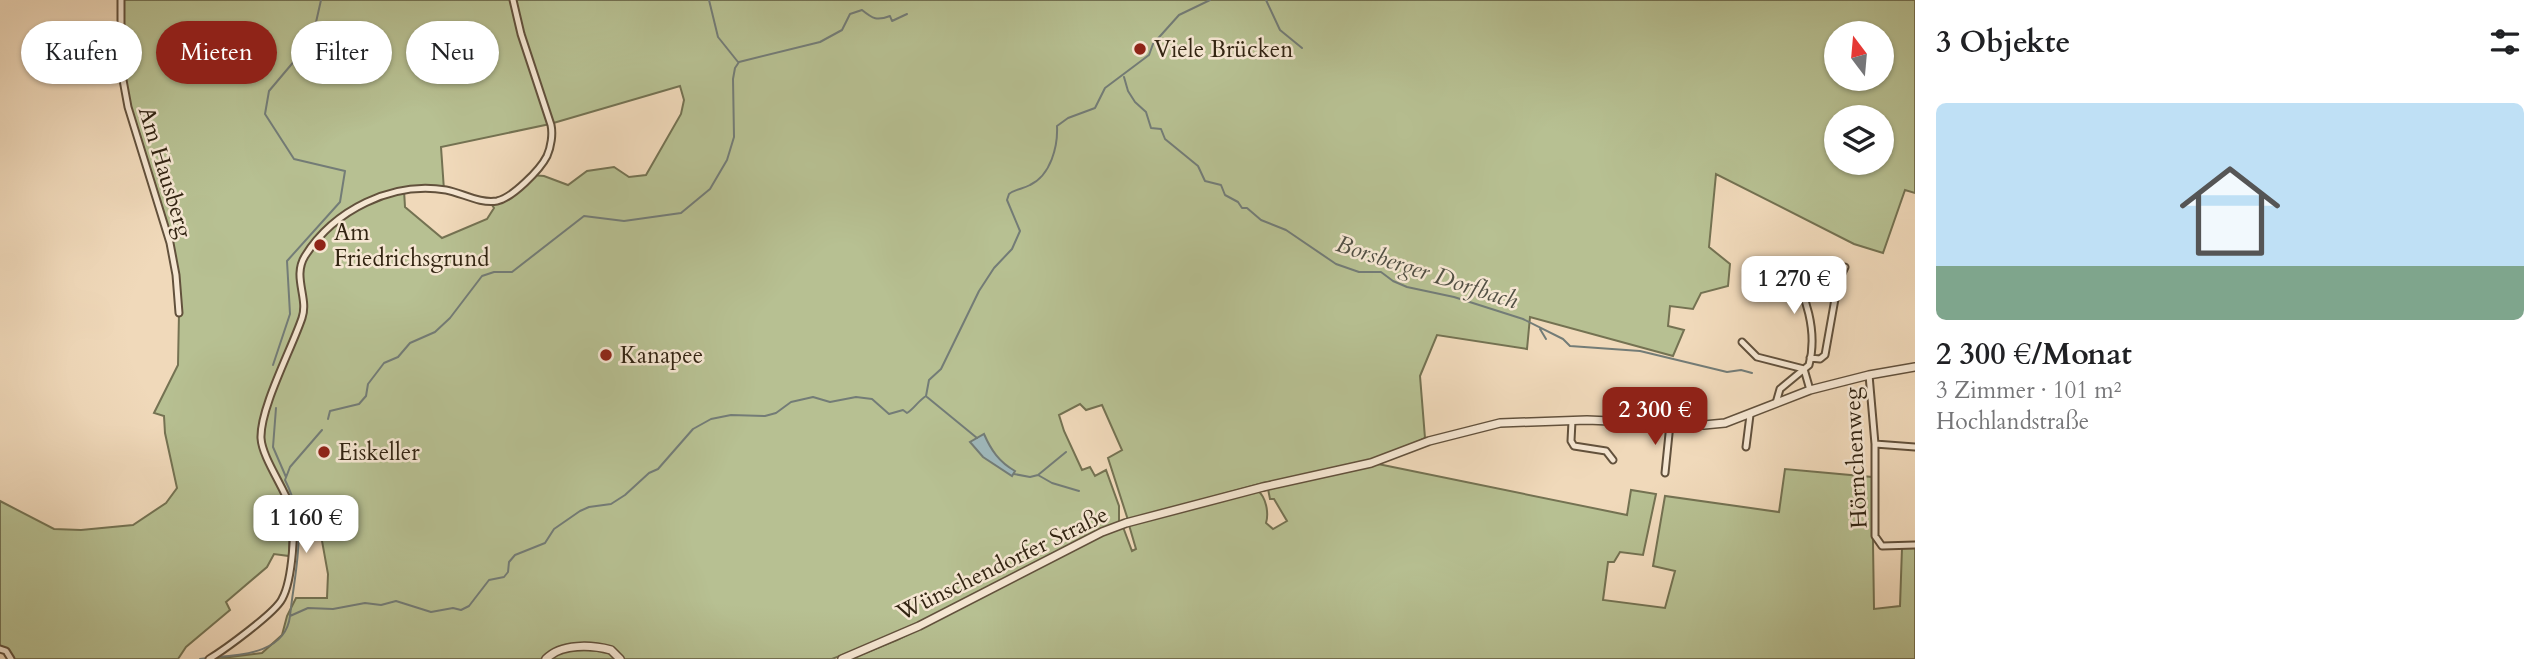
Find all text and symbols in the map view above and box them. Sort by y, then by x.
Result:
chip: Kaufen [21,21,142,84]
chip: Mieten [156,21,277,84]
chip: Filter [291,21,392,84]
chip: Neu [406,21,499,84]
north arrow [1824,21,1894,91]
map controls [1824,21,1894,175]
text: 3 Objekte [1936,22,2070,63]
icon: filters [2486,23,2524,61]
place label: Viele Brücken [1154,34,1293,65]
marker: Viele Brücken [1132,41,1148,57]
street label: Am Hausberg [131,103,200,242]
button: layers [1824,105,1894,175]
icon: home [2167,148,2293,274]
place label: Am Friedrichsgrund [334,217,490,274]
water label: Borsberger Dorfbach [1332,227,1523,318]
marker: Am Friedrichsgrund [312,237,328,253]
pin: 1 270 € [1729,256,1859,316]
text: 1 270 € [1757,263,1831,294]
text: 2 300 €/Monat [1936,334,2132,375]
place label: Kanapee [620,340,703,371]
marker: Kanapee [598,347,614,363]
text: 3 Zimmer · 101 m² [1936,375,2121,406]
street label: Hörnchenweg [1836,386,1875,529]
pin: 2 300 € [1590,388,1720,447]
text: 2 300 € [1618,394,1692,425]
text: Hochlandstraße [1936,406,2089,437]
place label: Eiskeller [338,437,420,468]
marker: Eiskeller [316,444,332,460]
pin: 1 160 € [241,496,371,555]
street label: Wünschendorfer Straße [890,499,1113,629]
text: 1 160 € [269,502,343,533]

